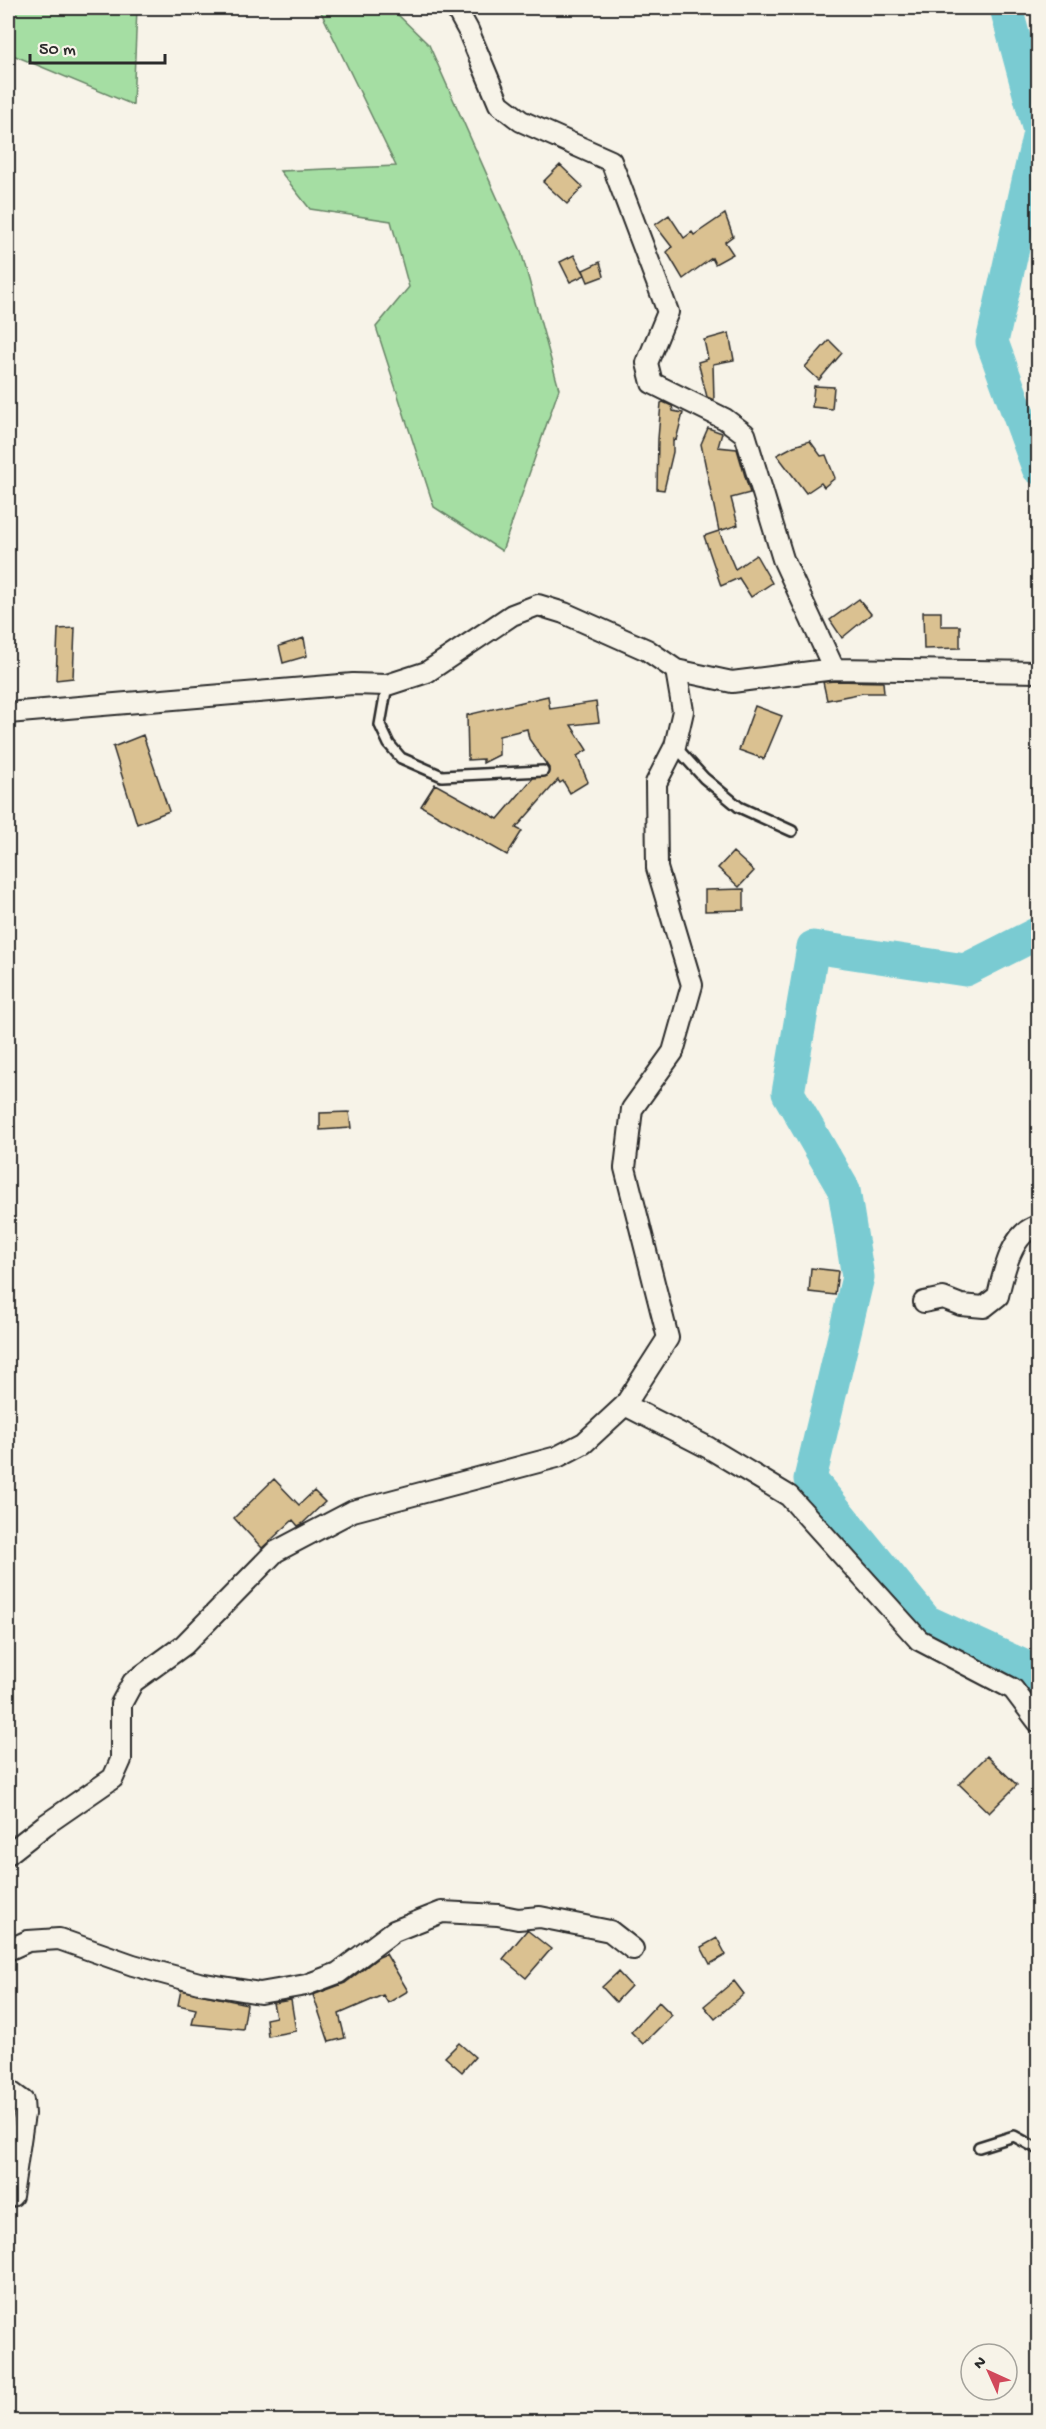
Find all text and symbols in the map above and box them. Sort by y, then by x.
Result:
scale bar [30,27,165,65]
text: 50 m [39,40,76,61]
north arrow [959,2342,1019,2402]
text: N [970,2353,992,2374]

